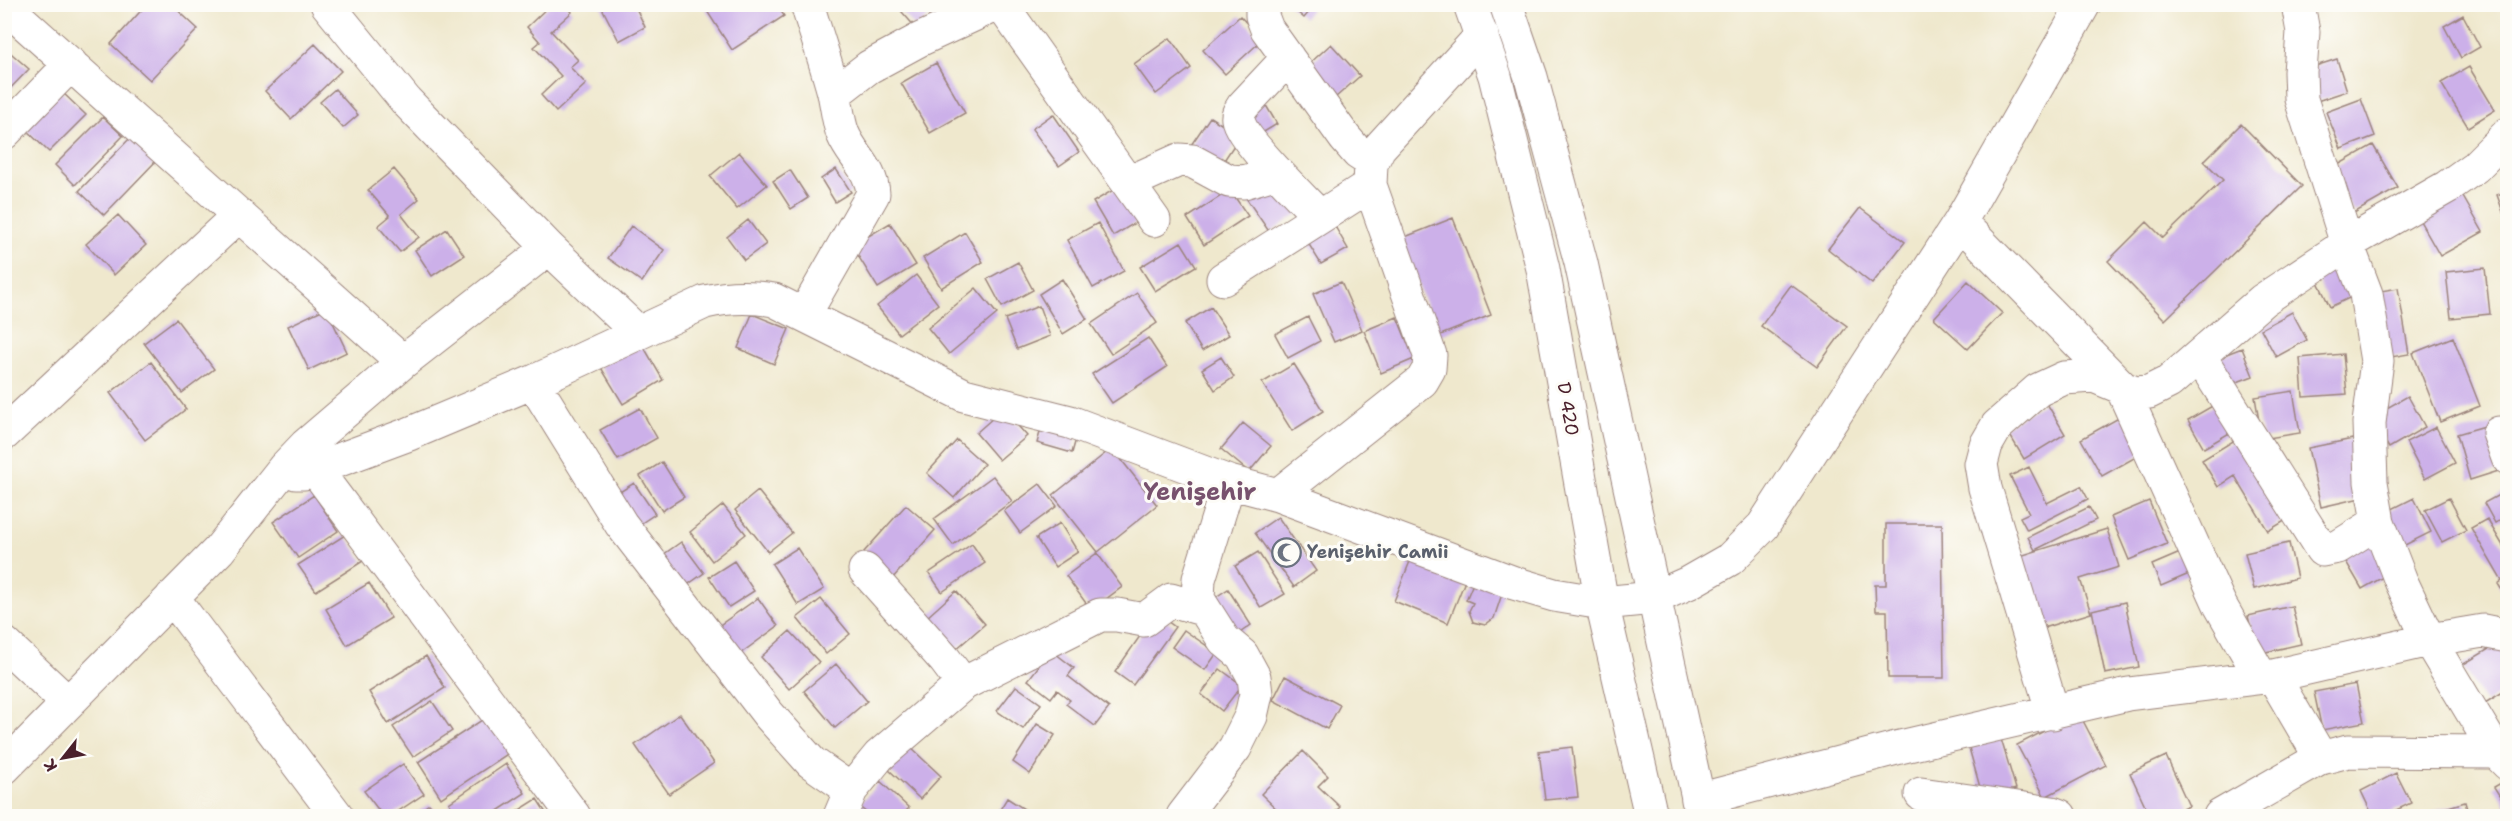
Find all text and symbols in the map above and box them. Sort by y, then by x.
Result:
street label: D 420 [1551,380,1585,438]
district label: Yenişehir [1144,476,1257,508]
mosque icon: Yenişehir Camii [1270,536,1302,568]
place label: Yenişehir Camii [1307,540,1448,564]
north arrow [33,728,93,788]
text: K [39,755,62,776]

